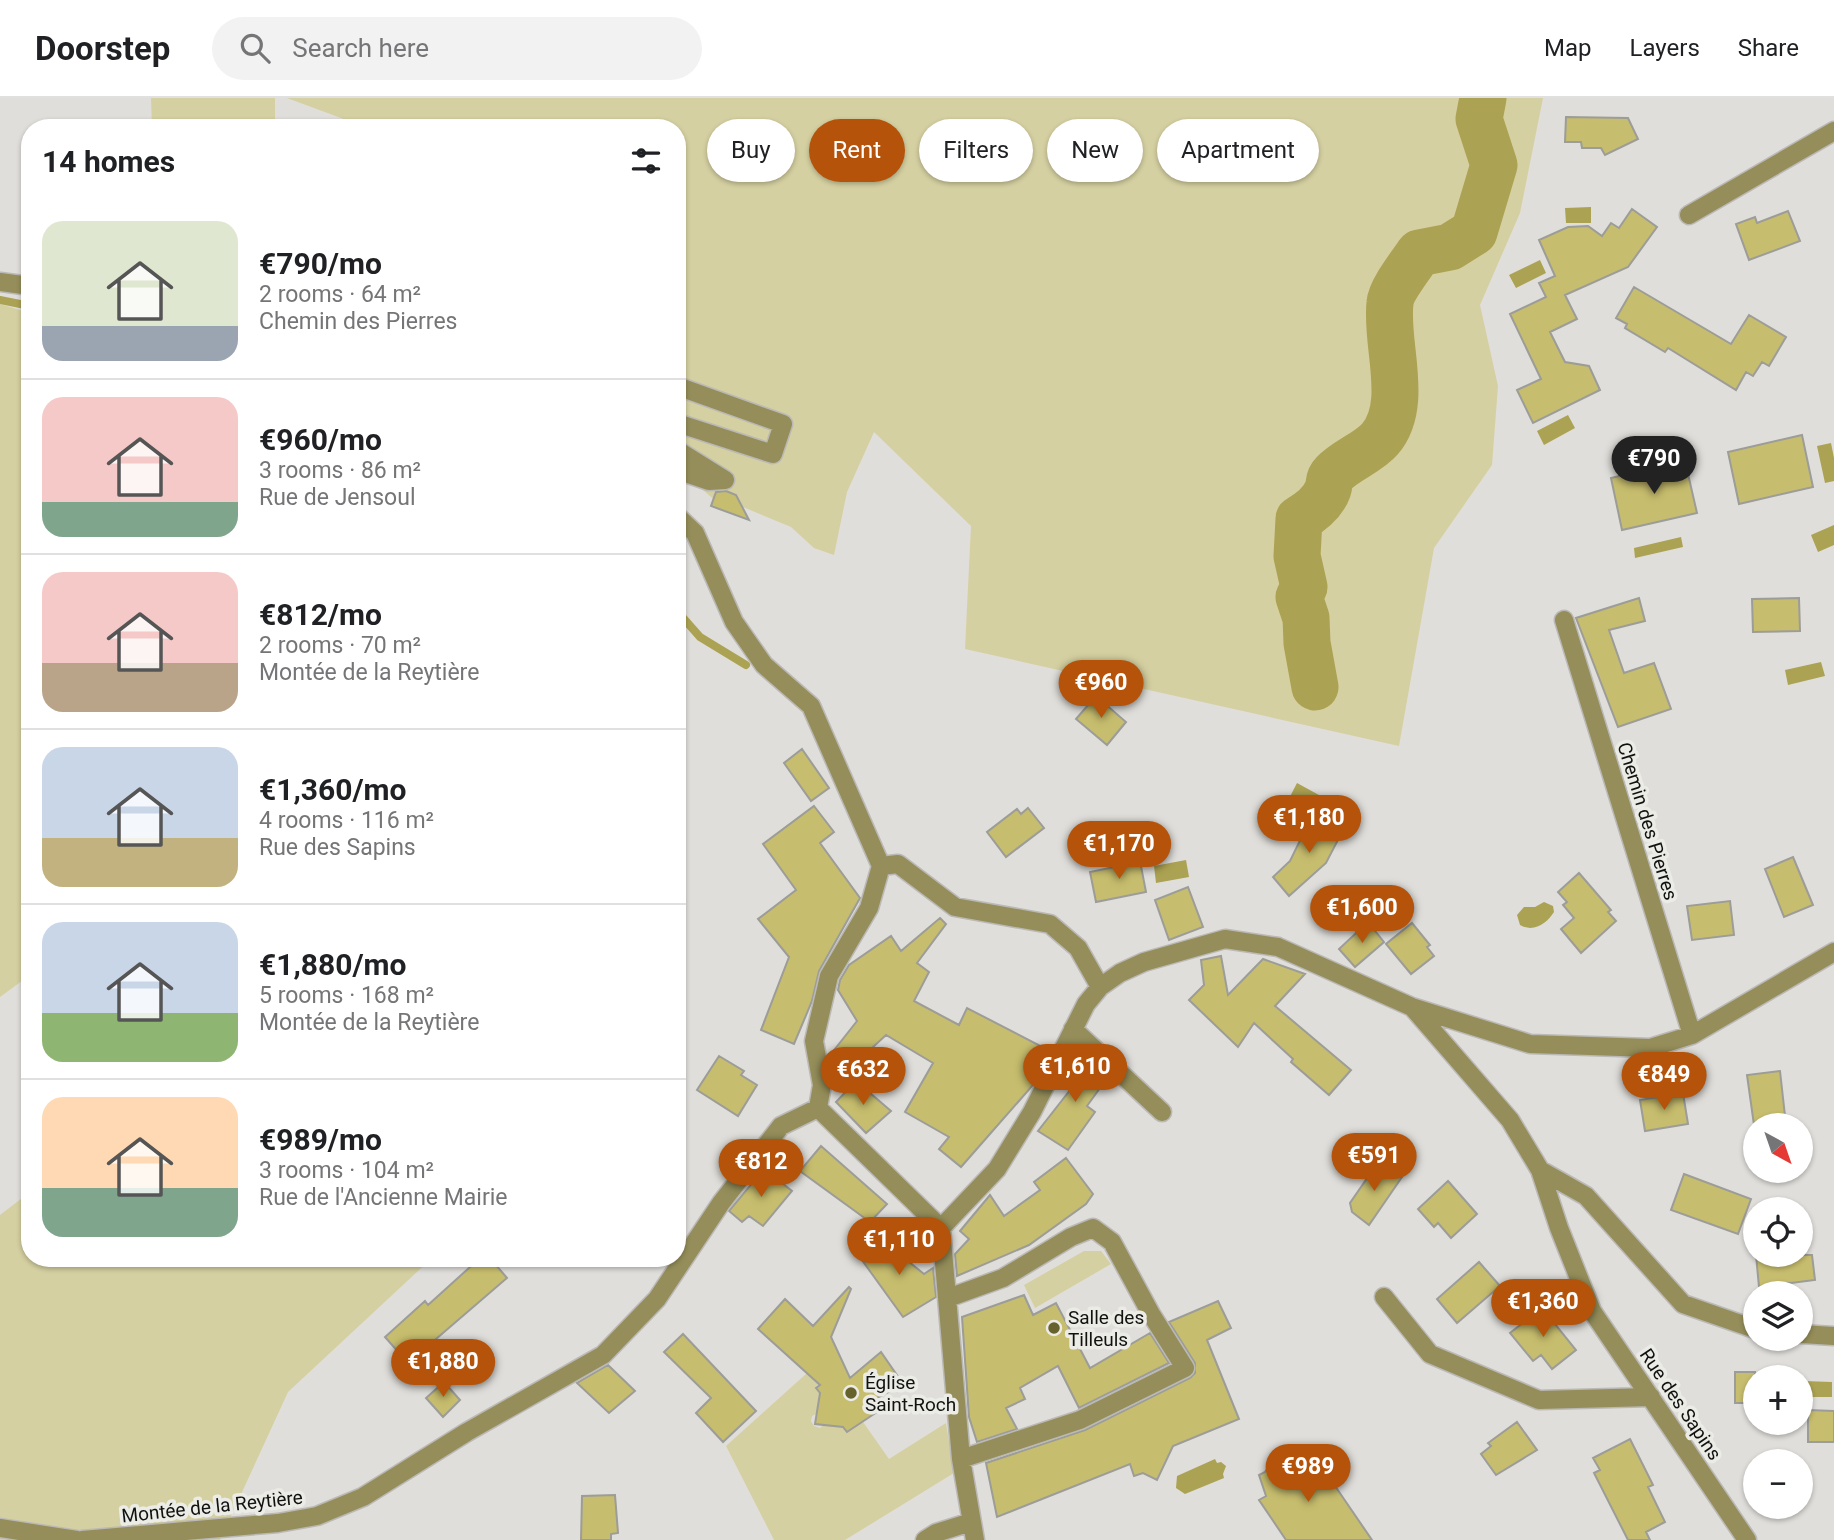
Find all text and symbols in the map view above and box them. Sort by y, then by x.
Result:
search box [212,17,702,80]
text: Doorstep [35,29,170,68]
icon: search [236,29,274,67]
text: Search here [292,33,429,63]
text: Map [1544,34,1592,62]
text: Layers [1630,34,1700,62]
text: Share [1738,34,1799,62]
chip: Buy [707,119,795,182]
chip: Rent [809,119,905,182]
chip: Filters [919,119,1033,182]
chip: New [1047,119,1143,182]
chip: Apartment [1157,119,1319,182]
icon: filters [627,142,665,180]
text: 14 homes [42,144,175,179]
text: €790/mo [259,246,382,281]
icon: home [98,249,182,333]
text: 2 rooms · 64 m² [259,281,421,308]
text: Chemin des Pierres [259,308,458,335]
text: €960/mo [259,422,382,457]
icon: home [98,425,182,509]
pin: €790 [1613,436,1695,496]
text: €790 [1628,445,1680,472]
text: 3 rooms · 86 m² [259,457,421,484]
text: Rue de Jensoul [259,484,415,511]
text: €812/mo [259,597,382,632]
icon: home [98,600,182,684]
text: 2 rooms · 70 m² [259,632,421,659]
text: Montée de la Reytière [259,659,479,686]
pin: €960 [1060,660,1142,720]
text: €960 [1075,669,1127,696]
street label: Chemin des Pierres [1613,739,1682,903]
text: €1,360/mo [259,772,407,807]
icon: home [98,775,182,859]
pin: €1,180 [1252,796,1366,855]
text: €1,180 [1273,804,1345,831]
text: 4 rooms · 116 m² [259,807,434,834]
pin: €1,170 [1062,822,1176,881]
text: €1,170 [1083,830,1155,857]
text: Rue des Sapins [259,834,416,861]
pin: €1,600 [1305,886,1419,945]
text: €1,600 [1326,894,1398,921]
text: €1,880/mo [259,947,407,982]
icon: home [98,950,182,1034]
text: 5 rooms · 168 m² [259,982,434,1009]
text: Montée de la Reytière [259,1009,479,1036]
pin: €1,610 [1018,1044,1132,1104]
pin: €632 [822,1048,904,1107]
pin: €849 [1623,1052,1705,1112]
text: €1,610 [1039,1053,1111,1080]
text: €632 [837,1056,889,1083]
text: €849 [1638,1061,1690,1088]
north arrow [1743,1113,1813,1183]
map controls [1743,1113,1813,1519]
text: €989/mo [259,1122,382,1157]
icon: home [98,1125,182,1209]
pin: €591 [1333,1134,1415,1193]
pin: €812 [720,1140,802,1199]
text: €591 [1348,1142,1400,1169]
text: €812 [735,1148,787,1175]
text: 3 rooms · 104 m² [259,1157,434,1184]
text: Rue de l'Ancienne Mairie [259,1184,508,1211]
button: locate [1743,1197,1813,1267]
pin: €1,110 [842,1218,956,1277]
text: €1,110 [863,1226,935,1253]
pin: €1,360 [1486,1280,1600,1339]
button: layers [1743,1281,1813,1351]
text: €1,360 [1507,1288,1579,1315]
place label: Salle des Tilleuls [1068,1306,1144,1351]
marker: Salle des Tilleuls [1046,1320,1062,1336]
pin: €1,880 [386,1340,500,1399]
street label: Rue des Sapins [1635,1344,1726,1464]
text: €1,880 [407,1348,479,1375]
button: + [1743,1365,1813,1435]
place label: Église Saint-Roch [865,1371,956,1416]
marker: Église Saint-Roch [843,1385,859,1401]
pin: €989 [1267,1444,1349,1504]
button: − [1743,1449,1813,1519]
text: €989 [1282,1453,1334,1480]
street label: Montée de la Reytière [120,1486,304,1527]

